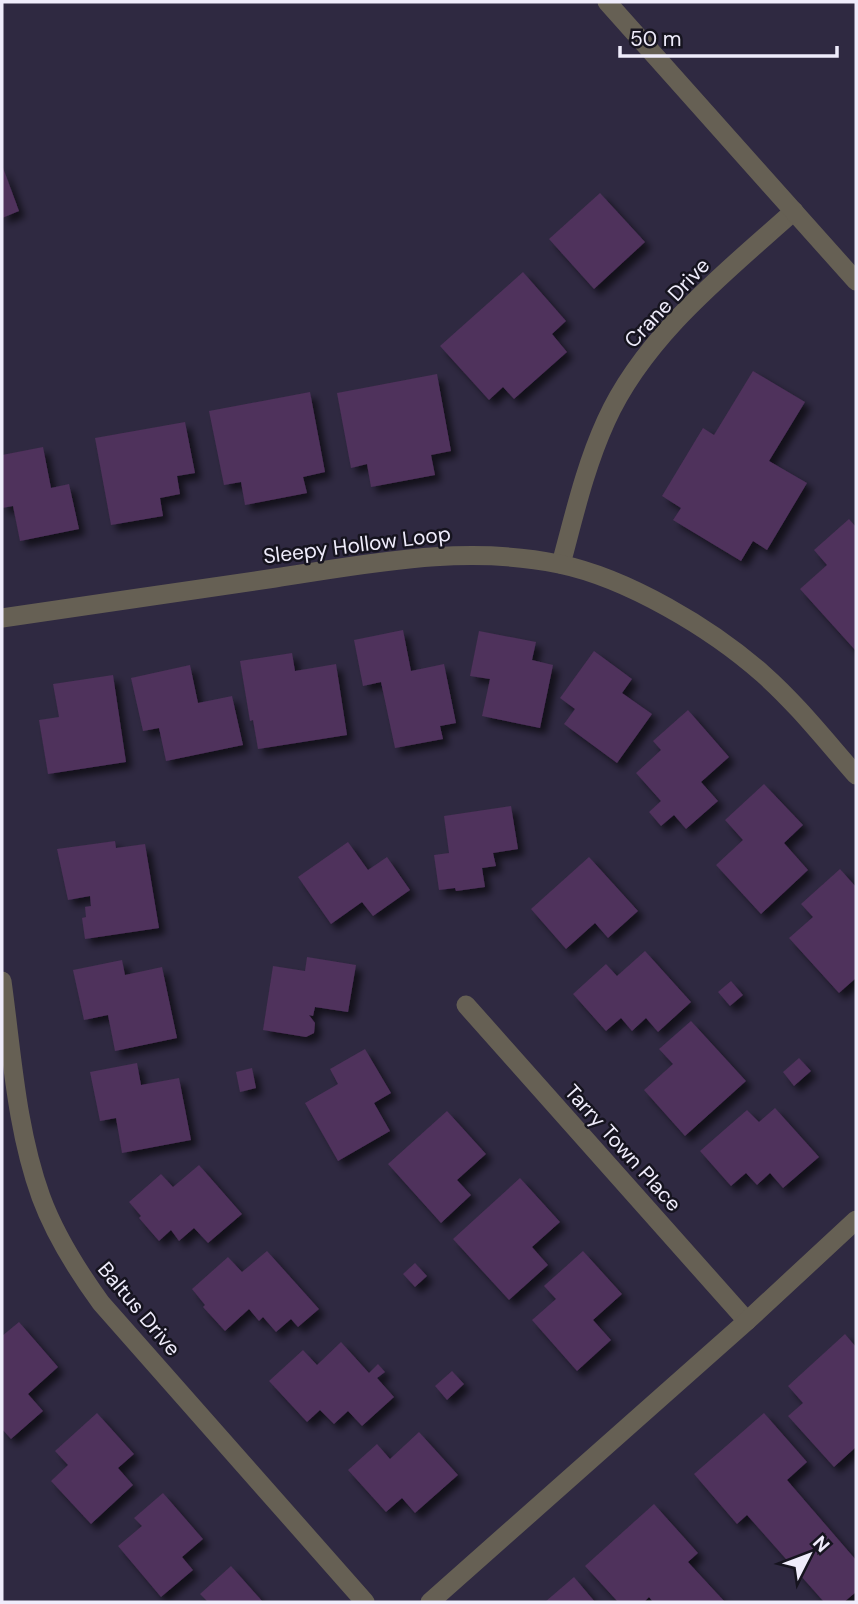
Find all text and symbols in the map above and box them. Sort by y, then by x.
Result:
scale bar [620,14,837,58]
text: 50 m [630,25,681,53]
street label: Crane Drive [618,252,716,354]
street label: Sleepy Hollow Loop [262,520,452,570]
street label: Tarry Town Place [558,1078,688,1218]
street label: Baltus Drive [91,1256,187,1362]
north arrow [774,1520,844,1590]
text: N [807,1530,835,1557]

